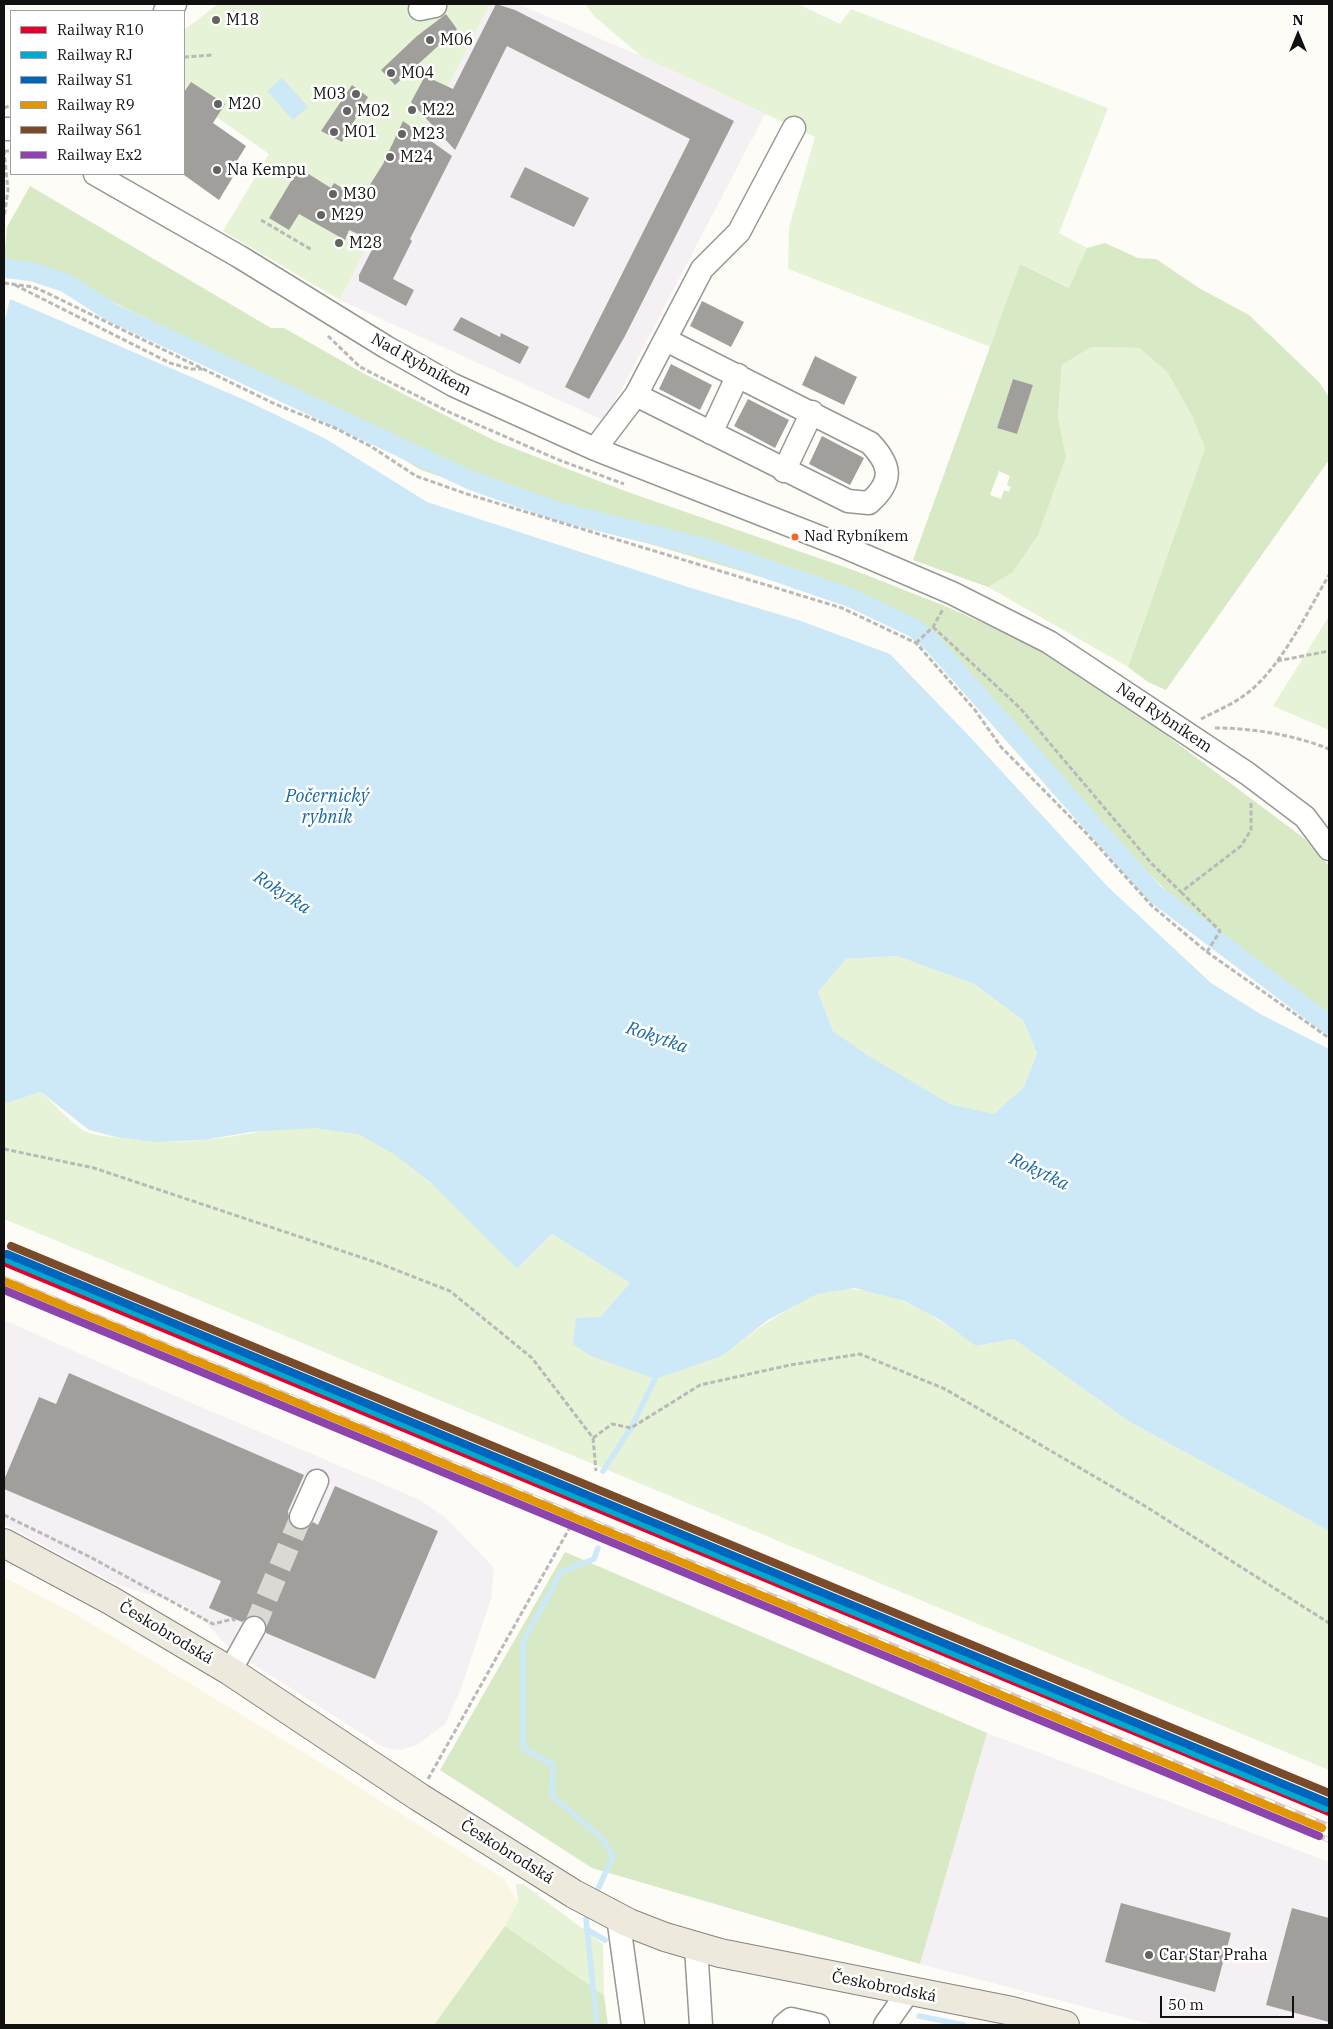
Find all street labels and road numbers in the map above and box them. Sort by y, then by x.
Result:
street label: Nad Rybníkem [368,330,474,400]
street label: Nad Rybníkem [1112,679,1216,757]
street label: Českobrodská [116,1597,216,1669]
street label: Českobrodská [457,1816,557,1888]
street label: Českobrodská [830,1967,938,2007]

